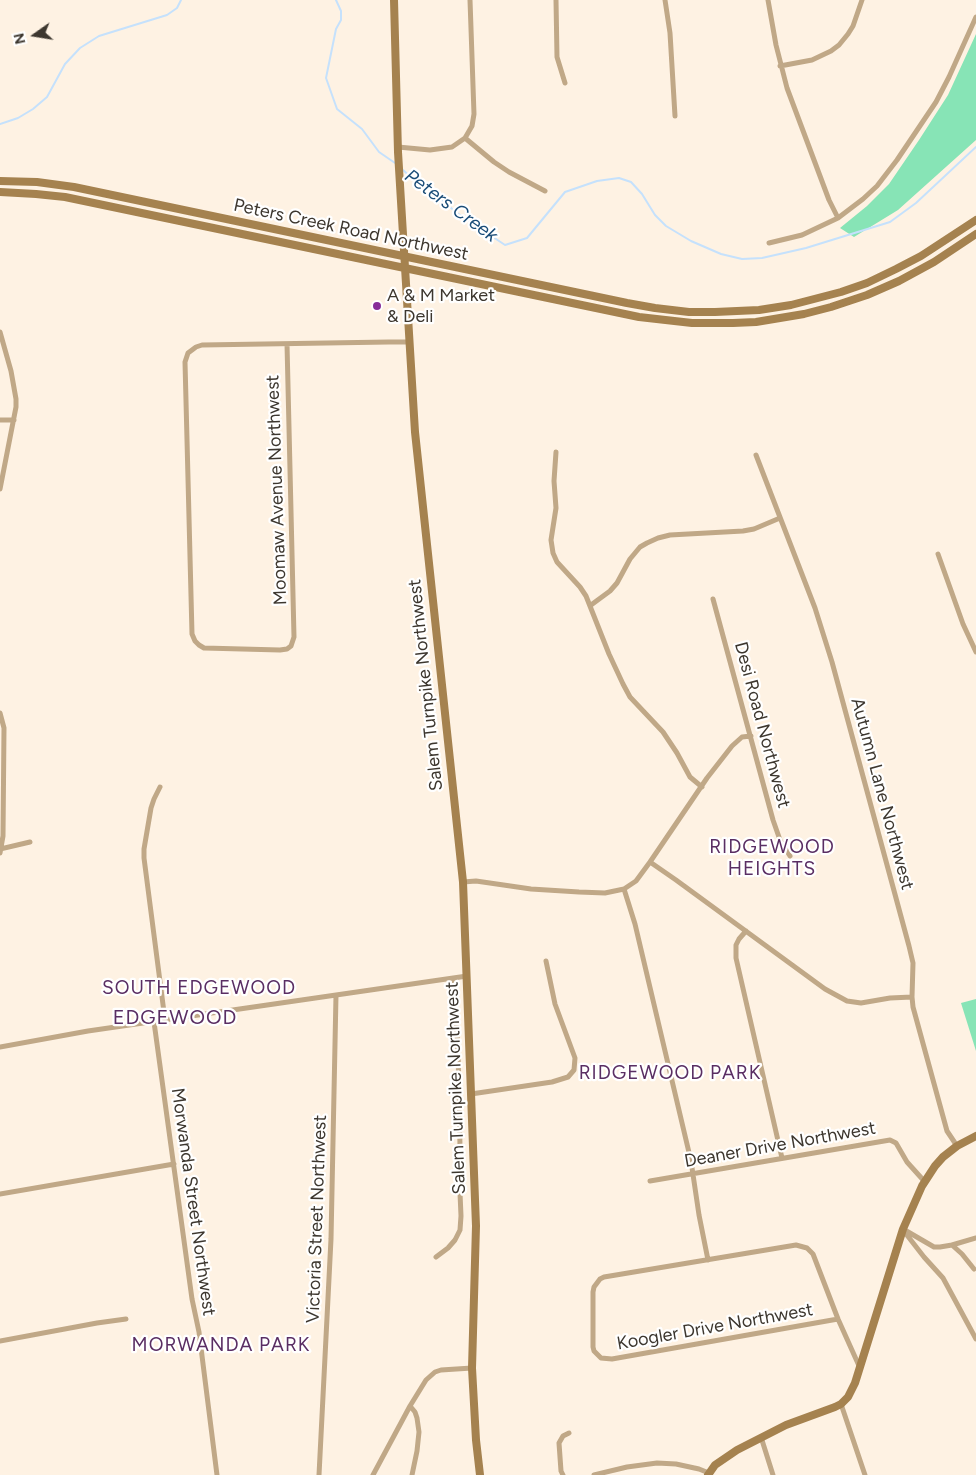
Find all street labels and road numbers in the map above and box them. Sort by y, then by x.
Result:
street label: Peters Creek Road Northwest [232,195,470,265]
street label: Moomaw Avenue Northwest [262,374,292,606]
street label: Salem Turnpike Northwest [404,578,448,792]
street label: Desi Road Northwest [729,640,795,810]
street label: Autumn Lane Northwest [846,696,918,892]
street label: Salem Turnpike Northwest [441,981,471,1195]
street label: Morwanda Street Northwest [166,1087,220,1317]
street label: Victoria Street Northwest [303,1114,331,1324]
street label: Deaner Drive Northwest [683,1118,877,1172]
street label: Koogler Drive Northwest [615,1299,815,1355]

